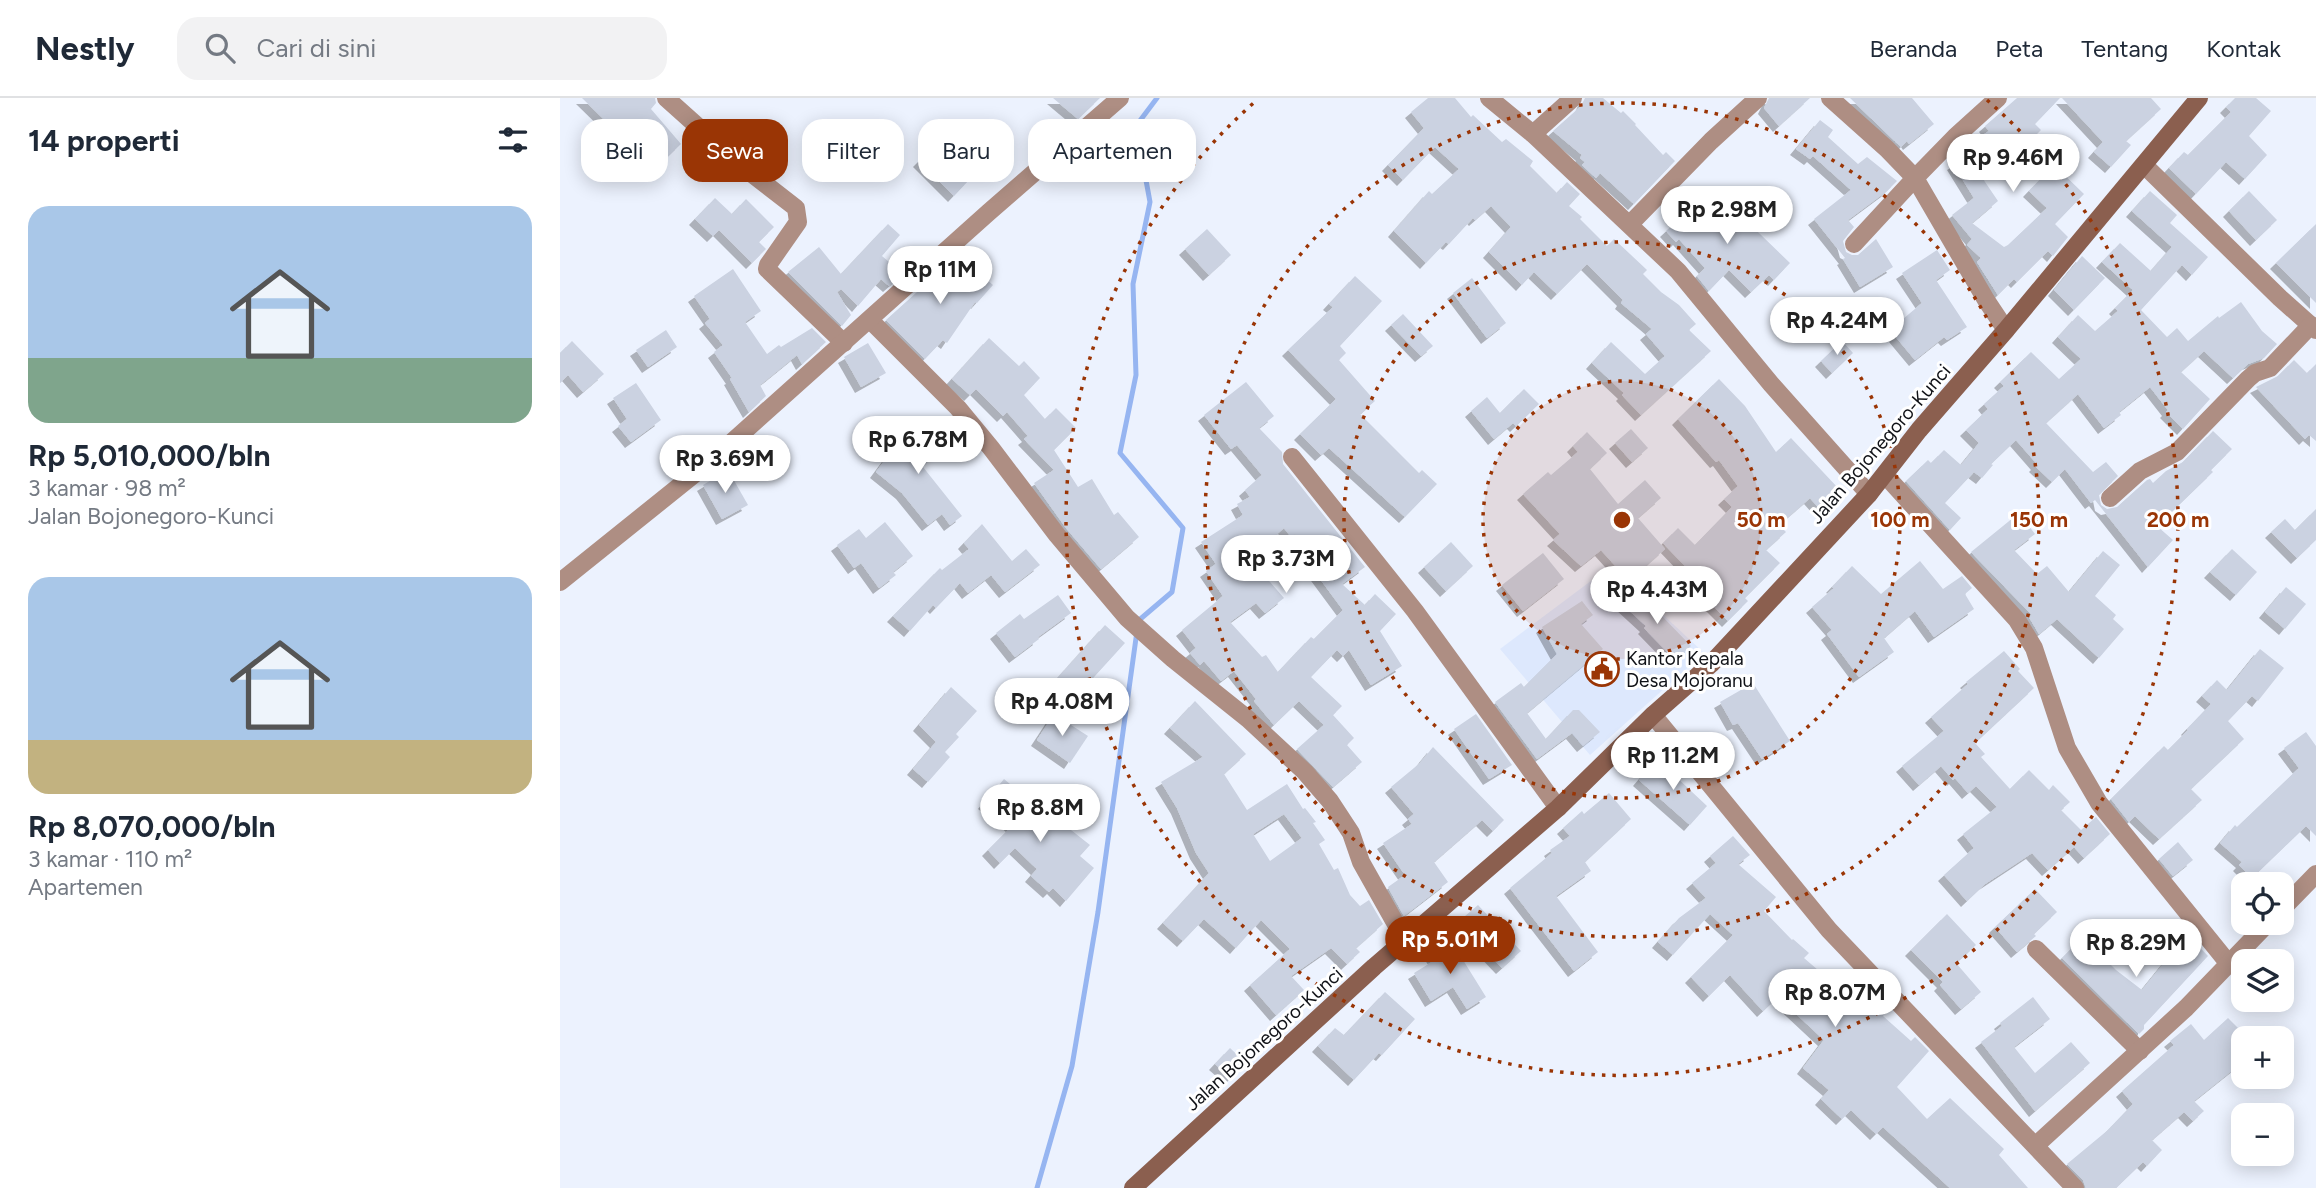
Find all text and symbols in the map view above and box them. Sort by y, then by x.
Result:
search box [177,17,667,80]
text: Nestly [35,29,135,68]
icon: search [201,29,239,67]
text: Cari di sini [257,32,376,64]
text: Beranda [1870,34,1957,63]
text: Peta [1995,34,2043,63]
text: Tentang [2081,34,2168,63]
text: Kontak [2206,34,2281,63]
chip: Beli [581,119,668,182]
chip: Sewa [682,119,788,182]
chip: Filter [802,119,904,182]
chip: Baru [918,119,1014,182]
chip: Apartemen [1028,119,1196,182]
icon: filters [494,121,532,159]
text: 14 properti [28,122,180,159]
pin: Rp 9.46M [1941,134,2085,194]
text: Rp 9.46M [1963,143,2063,171]
pin: Rp 2.98M [1655,186,1799,246]
text: Rp 2.98M [1677,195,1777,223]
pin: Rp 11M [883,246,997,306]
icon: home [217,251,343,377]
text: Rp 11M [903,255,977,283]
pin: Rp 4.24M [1765,298,1909,357]
text: Rp 4.24M [1786,306,1888,334]
street label: Jalan Bojonegoro-Kunci [1805,360,1955,528]
pin: Rp 6.78M [846,416,990,476]
text: Rp 6.78M [868,425,968,453]
pin: Rp 3.69M [653,436,797,495]
text: Rp 5,010,000/bln [28,437,271,474]
text: Rp 3.69M [675,444,775,472]
text: 3 kamar · 98 m² [28,474,186,502]
text: Jalan Bojonegoro-Kunci [28,502,274,530]
text: 50 m [1736,507,1786,532]
text: 100 m [1870,507,1930,532]
text: 150 m [2010,507,2068,532]
text: 200 m [2147,507,2209,532]
centre of rings [1610,508,1634,532]
pin: Rp 3.73M [1214,536,1358,595]
text: Rp 3.73M [1237,544,1335,572]
pin: Rp 4.43M [1585,566,1729,626]
text: Rp 4.43M [1606,575,1708,603]
icon: home [217,622,343,748]
place label: Kantor Kepala Desa Mojoranu [1626,647,1753,692]
public building icon: Kantor Kepala Desa Mojoranu [1583,650,1621,688]
pin: Rp 4.08M [990,678,1134,738]
text: Rp 4.08M [1010,687,1114,715]
pin: Rp 11.2M [1601,732,1745,792]
text: Rp 11.2M [1627,741,1719,769]
pin: Rp 8.8M [975,784,1105,844]
text: Rp 8.8M [996,793,1084,821]
text: Rp 8,070,000/bln [28,808,275,845]
text: 3 kamar · 110 m² [28,845,192,873]
map controls [2231,872,2294,1166]
button: locate [2231,872,2294,935]
text: Apartemen [28,873,143,901]
pin: Rp 5.01M [1378,916,1522,976]
pin: Rp 8.29M [2064,920,2208,979]
text: Rp 5.01M [1401,925,1499,953]
text: Rp 8.29M [2086,928,2186,956]
button: layers [2231,949,2294,1012]
street label: Jalan Bojonegoro-Kunci [1181,962,1347,1116]
pin: Rp 8.07M [1763,970,1907,1029]
text: Rp 8.07M [1784,978,1886,1006]
button: + [2231,1026,2294,1089]
button: − [2231,1103,2294,1166]

